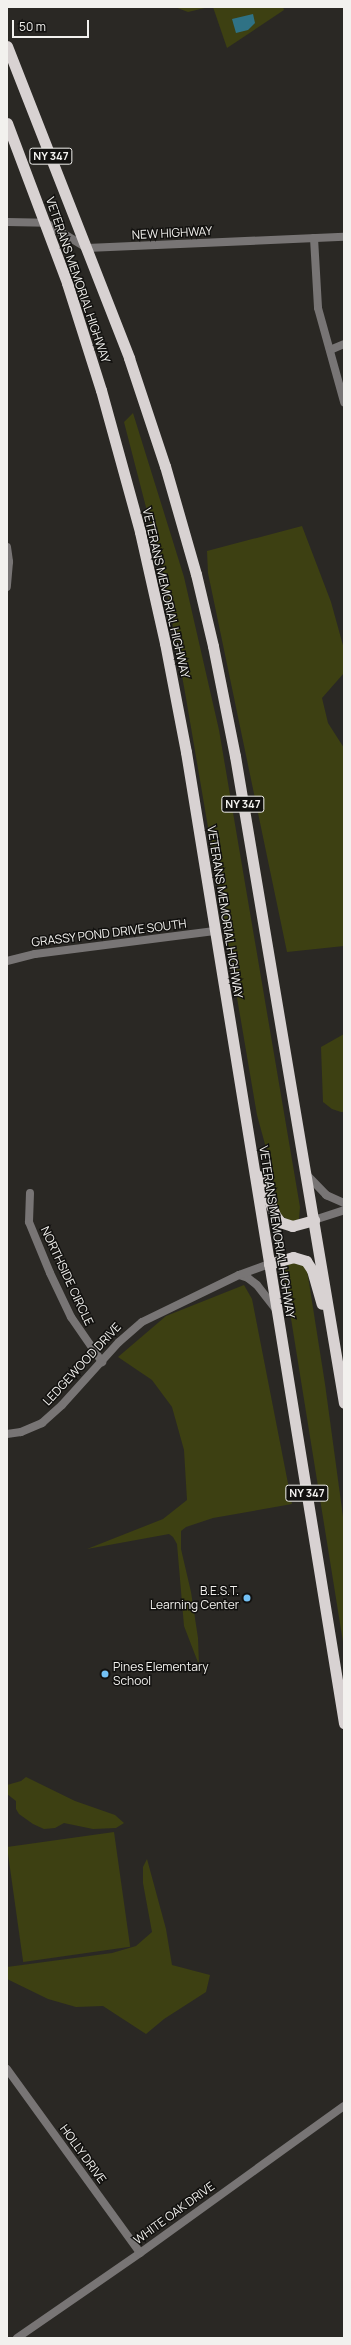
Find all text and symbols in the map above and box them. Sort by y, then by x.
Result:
scale bar [14,12,91,38]
text: 50 m [19,18,46,35]
road number: NY 347 [29,147,73,165]
street label: VETERANS MEMORIAL HIGHWAY [43,195,113,365]
street label: NEW HIGHWAY [132,224,212,242]
street label: VETERANS MEMORIAL HIGHWAY [139,506,193,680]
road number: NY 347 [221,795,265,813]
street label: VETERANS MEMORIAL HIGHWAY [204,824,246,1000]
street label: GRASSY POND DRIVE SOUTH [30,916,188,950]
street label: VETERANS MEMORIAL HIGHWAY [256,1144,298,1320]
street label: NORTHSIDE CIRCLE [38,1224,96,1328]
street label: LEDGEWOOD DRIVE [40,1320,124,1408]
road number: NY 347 [285,1484,329,1502]
place label: B.E.S.T. Learning Center [150,1584,239,1612]
marker: B.E.S.T. Learning Center [242,1593,252,1603]
place label: Pines Elementary School [113,1660,208,1688]
marker: Pines Elementary School [100,1669,110,1679]
street label: HOLLY DRIVE [57,2122,109,2186]
street label: WHITE OAK DRIVE [131,2179,217,2247]

